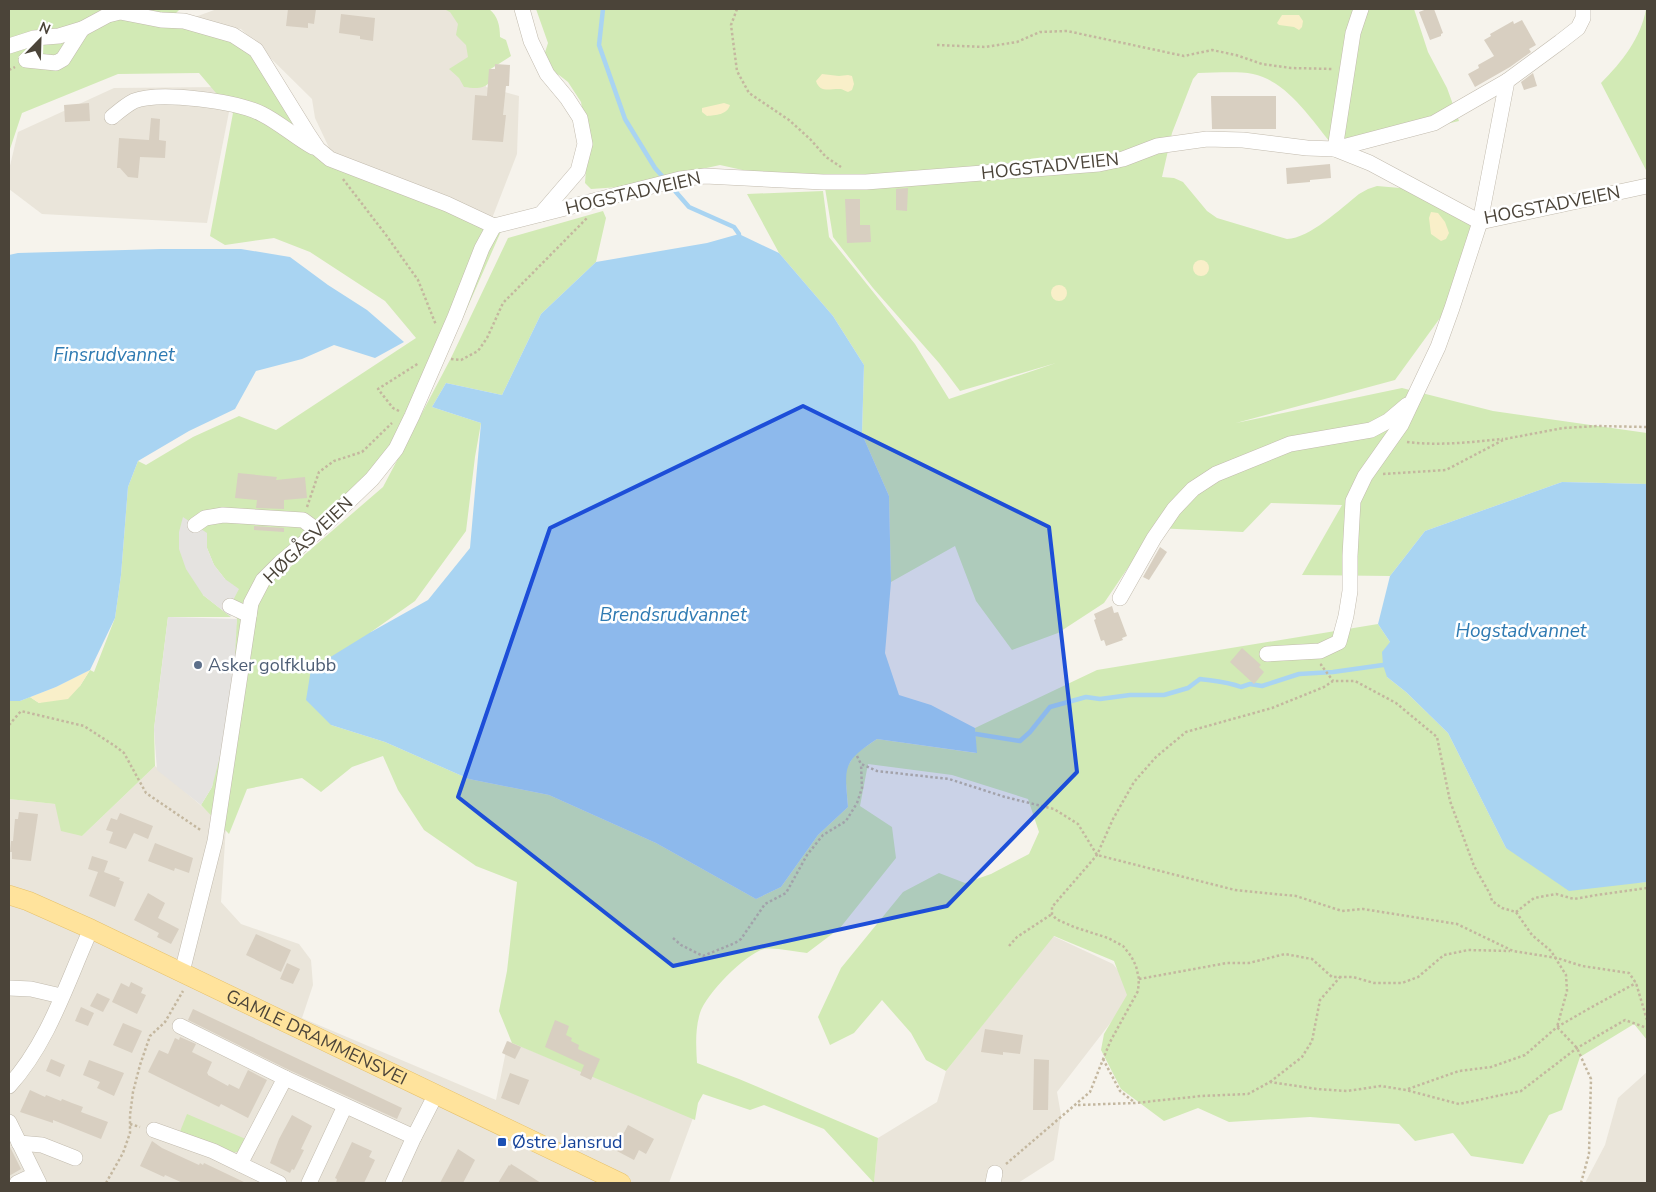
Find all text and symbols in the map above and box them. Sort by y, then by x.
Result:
north arrow [15,15,65,65]
text: N [36,18,53,39]
street label: HOGSTADVEIEN [980,147,1120,185]
street label: HOGSTADVEIEN [563,166,703,220]
street label: HOGSTADVEIEN [1482,180,1622,230]
water label: Finsrudvannet [53,342,176,368]
street label: HØGÅSVEIEN [258,491,358,589]
water label: Brendsrudvannet [599,602,748,628]
water label: Hogstadvannet [1456,618,1588,644]
place label: Asker golfklubb [208,653,336,677]
marker: Asker golfklubb [192,659,204,671]
street label: GAMLE DRAMMENSVEI [222,984,411,1091]
place label: Østre Jansrud [512,1130,623,1154]
marker: Østre Jansrud [496,1136,508,1148]

